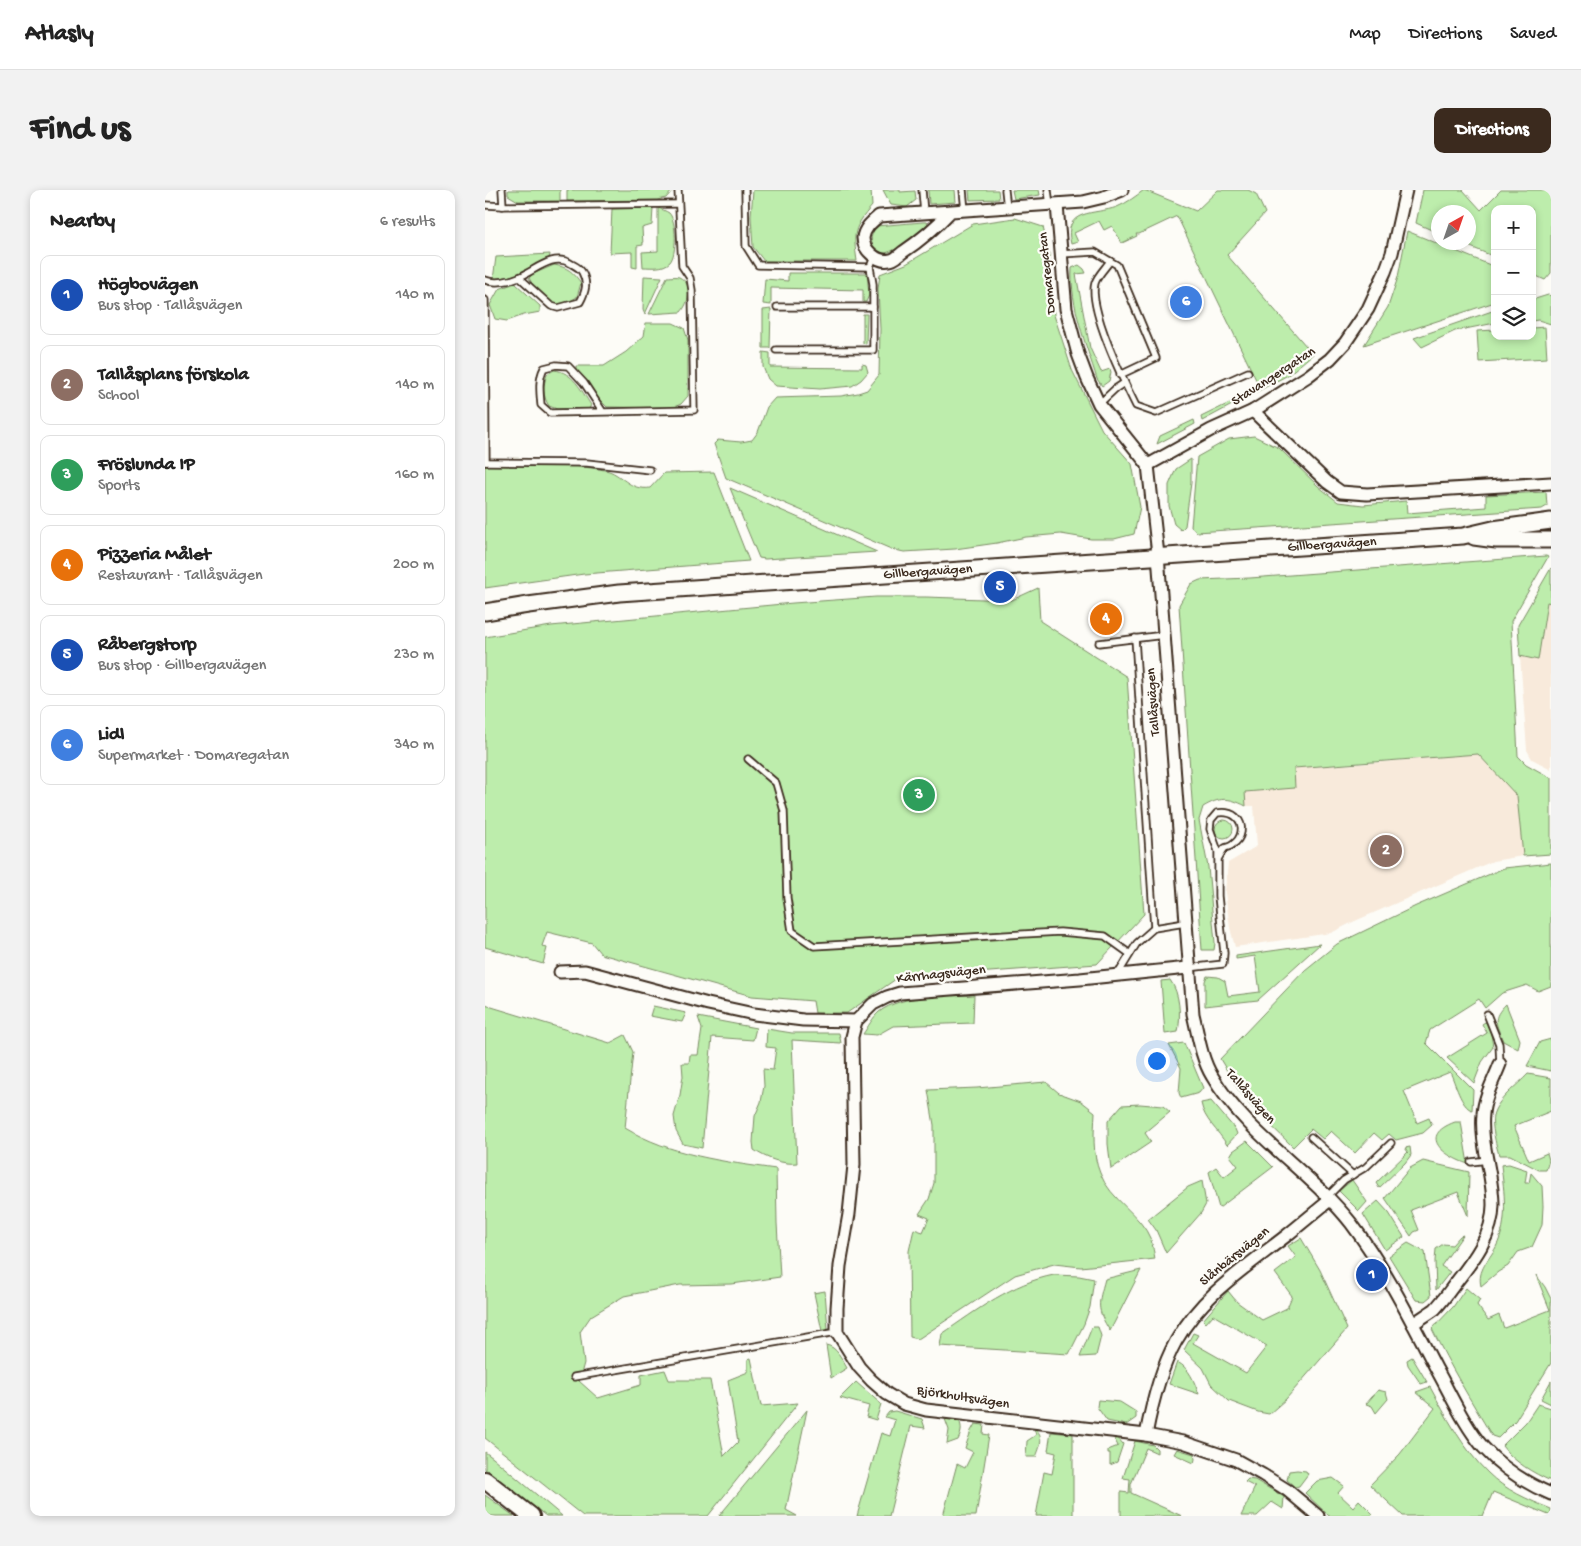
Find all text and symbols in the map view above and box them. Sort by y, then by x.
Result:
text: Atlasly [25,20,94,49]
text: Map [1349,24,1381,45]
text: Directions [1409,24,1482,45]
text: Saved [1510,24,1556,45]
button: Directions [1434,108,1551,153]
text: Find us [30,110,130,151]
north arrow [1431,205,1476,250]
map controls [1491,205,1536,340]
button: + [1491,205,1536,250]
text: Nearby [50,210,115,235]
text: 6 results [380,213,435,232]
street label: Domaregatan [1035,231,1061,316]
button: − [1491,250,1536,295]
text: Högbovägen [98,274,198,297]
pin: 6 [1170,283,1202,321]
text: 1 [64,286,70,305]
text: 140 m [396,286,434,305]
button: layers [1491,295,1536,340]
text: Bus stop · Tallåsvägen [98,297,242,316]
street label: Stavangergatan [1229,343,1319,410]
text: Tallåsplans förskola [98,364,249,387]
text: 2 [63,376,71,395]
text: 140 m [396,376,434,395]
text: School [98,387,140,406]
text: Fröslunda IP [98,454,195,477]
text: 3 [63,466,71,485]
text: 160 m [395,466,434,485]
text: Sports [98,477,140,496]
street label: Gillbergavägen [1287,533,1377,556]
text: Pizzeria Målet [98,544,211,567]
text: 4 [63,556,71,575]
text: 200 m [393,556,434,575]
street label: Gillbergavägen [883,561,973,584]
text: Restaurant · Tallåsvägen [98,567,263,586]
pin: 5 [984,568,1016,606]
pin: 4 [1090,600,1122,638]
text: Råbergstorp [98,634,197,657]
text: 5 [63,646,71,665]
text: 230 m [394,646,434,665]
text: Bus stop · Gillbergavägen [98,657,266,676]
street label: Tallåsvägen [1143,667,1165,738]
text: Lidl [98,724,124,747]
text: 6 [63,736,71,755]
text: 340 m [394,736,434,755]
text: Supermarket · Domaregatan [98,747,289,766]
pin: 3 [903,776,935,814]
pin: 2 [1370,832,1402,870]
street label: Kärrhagsvägen [896,962,987,988]
your location [1144,1048,1170,1074]
street label: Tallåsvägen [1221,1065,1279,1129]
street label: Slånbärsvägen [1197,1223,1274,1290]
pin: 1 [1356,1256,1388,1294]
street label: Björkhultsvägen [914,1382,1011,1414]

